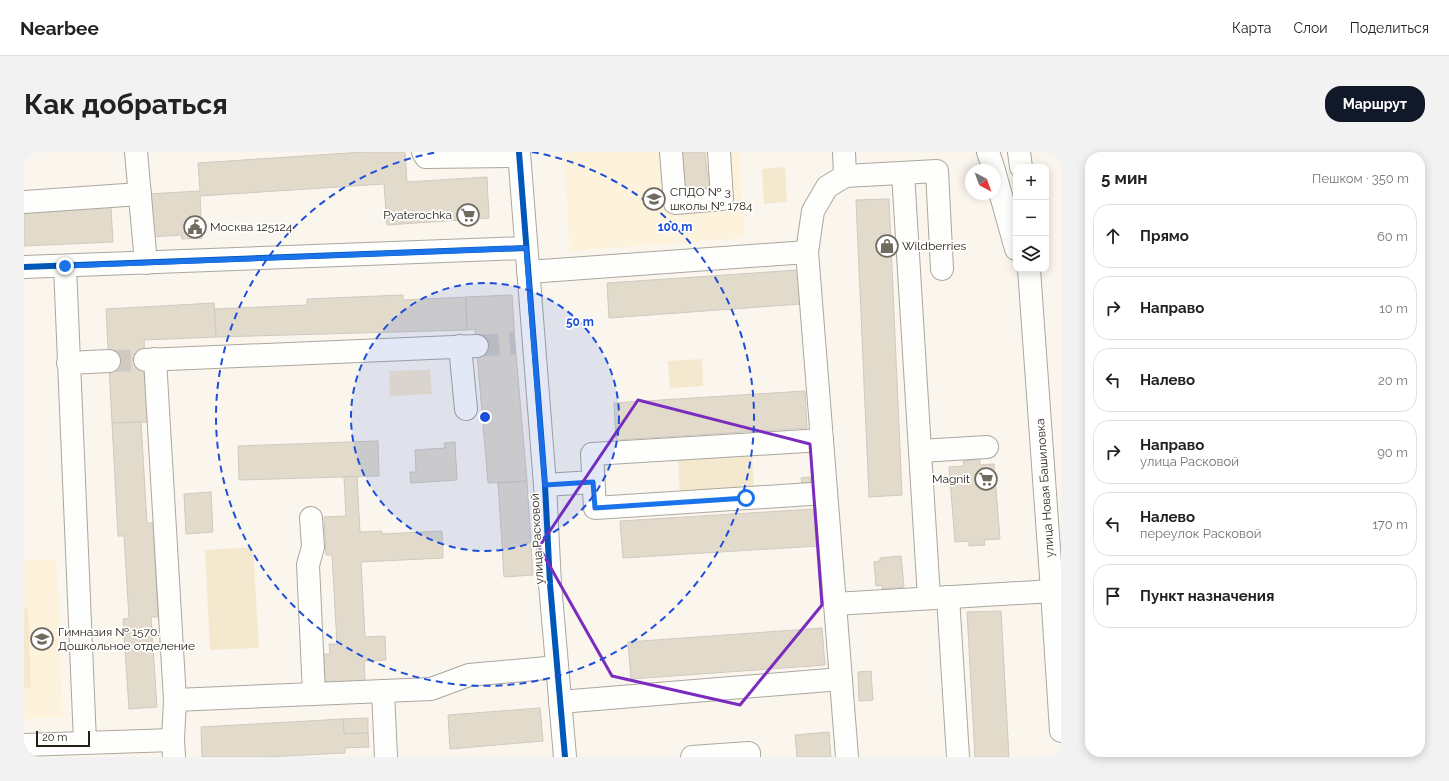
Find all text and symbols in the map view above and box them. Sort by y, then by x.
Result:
text: Nearbee [20,17,99,39]
text: Карта [1232,20,1271,36]
text: Слои [1293,20,1328,36]
text: Поделиться [1350,20,1429,36]
button: Маршрут [1325,86,1425,122]
text: Как добраться [24,88,228,121]
north arrow [965,164,1001,200]
map controls [1013,164,1049,272]
button: + [1013,164,1049,200]
text: 5 мин [1101,168,1148,188]
text: Пешком · 350 m [1312,171,1409,186]
place label: СПДО № 3 школы № 1784 [670,185,753,213]
school or university icon: СПДО № 3 школы № 1784 [641,186,667,212]
button: − [1013,200,1049,236]
supermarket icon: Pyaterochka [455,202,481,228]
place label: Pyaterochka [383,208,452,222]
public building icon: Москва 125124 [182,214,208,240]
place label: Москва 125124 [210,220,293,234]
text: 100 m [658,220,692,234]
icon: ahead [1102,225,1124,247]
text: Прямо [1140,227,1189,245]
text: 60 m [1377,229,1408,244]
shop icon: Wildberries [874,233,900,259]
button: layers [1013,236,1049,272]
place label: Wildberries [902,239,966,253]
route end [56,257,74,275]
icon: right [1102,297,1124,319]
text: Направо [1140,299,1204,317]
text: 10 m [1379,301,1408,316]
text: 50 m [566,315,594,329]
icon: left [1102,369,1124,391]
text: Налево [1140,371,1195,389]
text: 20 m [1378,373,1408,388]
centre of rings [478,410,492,424]
street label: улица Новая Башиловка [1033,418,1057,558]
text: Направо [1140,436,1204,454]
icon: right [1102,441,1124,463]
text: 90 m [1377,445,1408,460]
text: улица Расковой [1140,454,1239,469]
supermarket icon: Magnit [973,466,999,492]
place label: Magnit [932,472,970,486]
route start [737,489,755,507]
street label: улица Расковой [528,493,546,585]
text: Налево [1140,508,1195,526]
icon: left [1102,513,1124,535]
text: 170 m [1372,517,1408,532]
text: переулок Расковой [1140,526,1262,541]
icon: arrive [1102,585,1124,607]
text: Пункт назначения [1140,587,1274,605]
place label: Гимназия № 1570. Дошкольное отделение [58,625,195,653]
school or university icon: Гимназия № 1570. Дошкольное отделение [29,626,55,652]
scale bar [36,729,90,748]
text: 20 m [42,731,67,744]

